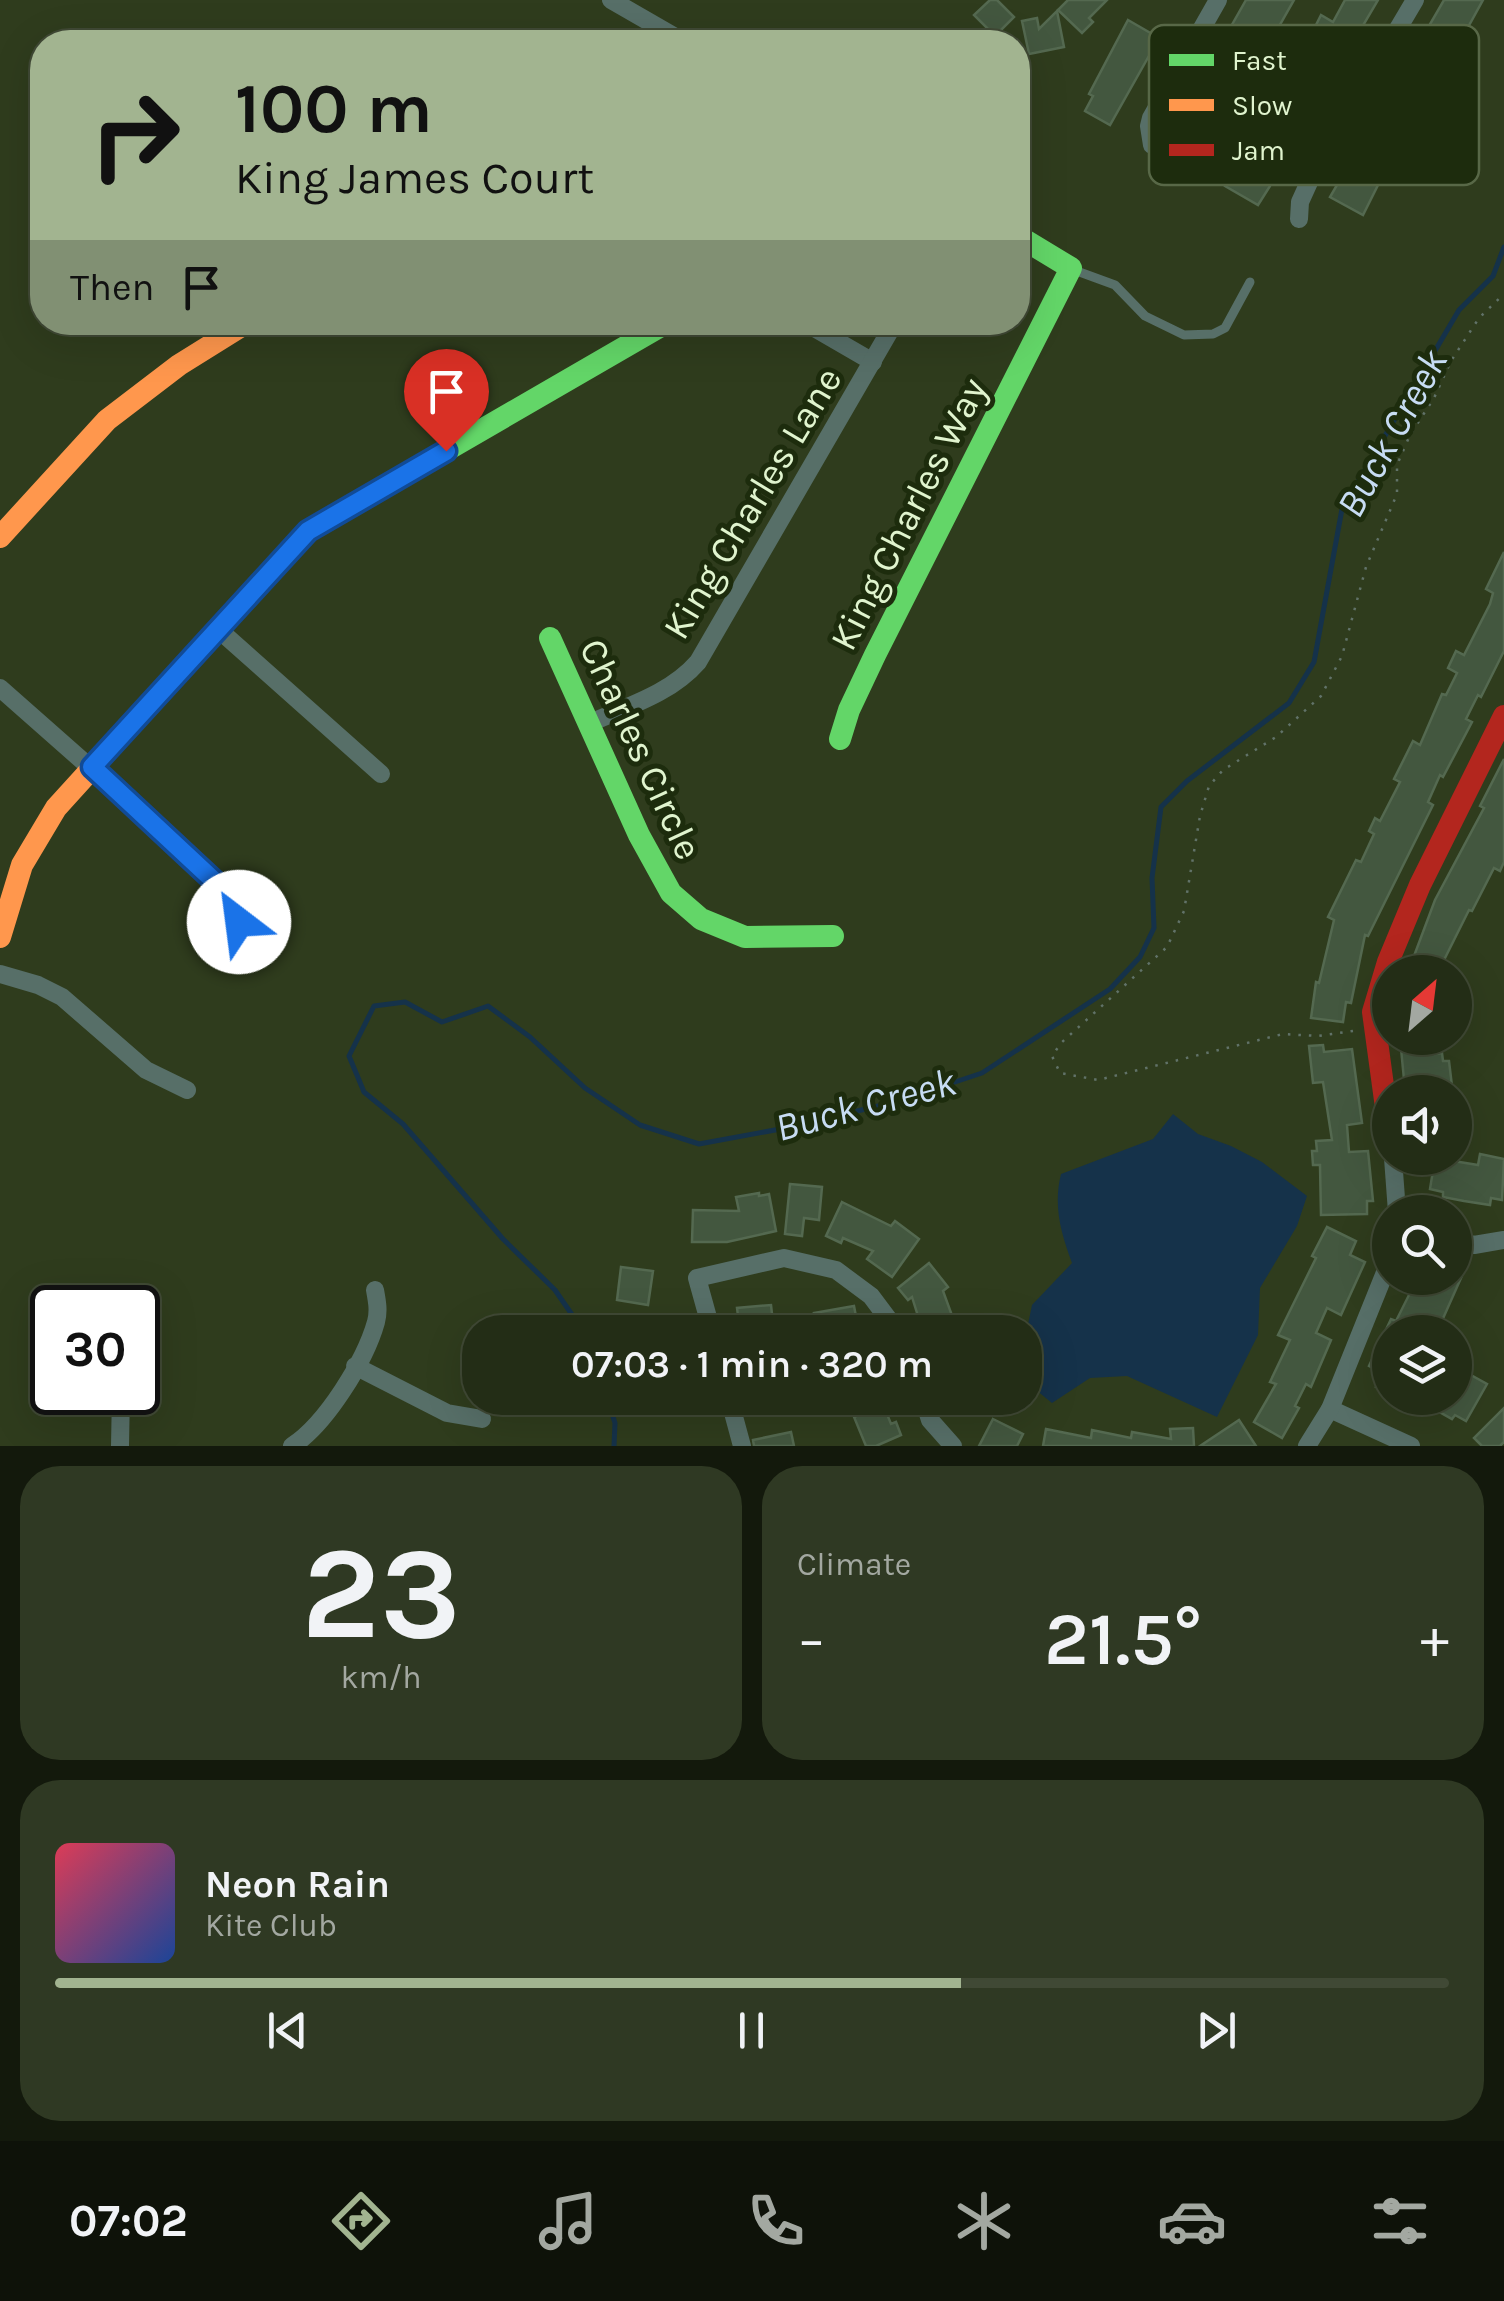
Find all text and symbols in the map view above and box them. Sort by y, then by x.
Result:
legend [1149,25,1479,185]
text: Fast [1232,44,1287,77]
text: 100 m [235,68,433,150]
icon: right [70,70,200,200]
text: Slow [1232,89,1292,122]
text: Jam [1232,134,1285,167]
text: King James Court [235,152,594,204]
icon: arrive [174,260,229,315]
text: Then [70,265,154,310]
water label: Buck Creek [1326,340,1457,525]
pin [404,349,489,452]
street label: King Charles Lane [654,359,851,647]
icon: arrive [419,364,474,419]
street label: King Charles Way [820,370,997,658]
street label: Charles Circle [570,632,711,867]
position arrow [187,870,291,974]
north arrow [1372,955,1472,1055]
map controls [1372,955,1472,1415]
water label: Buck Creek [770,1058,961,1151]
button: sound [1372,1075,1472,1175]
button: search [1372,1195,1472,1295]
speed limit sign: 30 [30,1285,160,1415]
button: layers [1372,1315,1472,1415]
text: 07:03 · 1 min · 320 m [571,1342,933,1387]
text: 23 [301,1518,461,1670]
text: Climate [797,1546,911,1583]
text: 21.5° [1044,1595,1202,1683]
text: − [797,1607,826,1671]
text: + [1420,1607,1449,1671]
text: km/h [340,1659,422,1696]
text: Neon Rain [205,1862,390,1907]
text: Kite Club [205,1907,337,1944]
icon: previous [260,2003,315,2058]
icon: pause [724,2003,779,2058]
icon: next [1189,2003,1244,2058]
icon: directions [326,2186,396,2256]
icon: music [533,2186,603,2256]
icon: phone [741,2186,811,2256]
icon: climate [949,2186,1019,2256]
icon: car [1157,2186,1227,2256]
icon: filters [1365,2186,1435,2256]
text: 07:02 [69,2195,188,2247]

